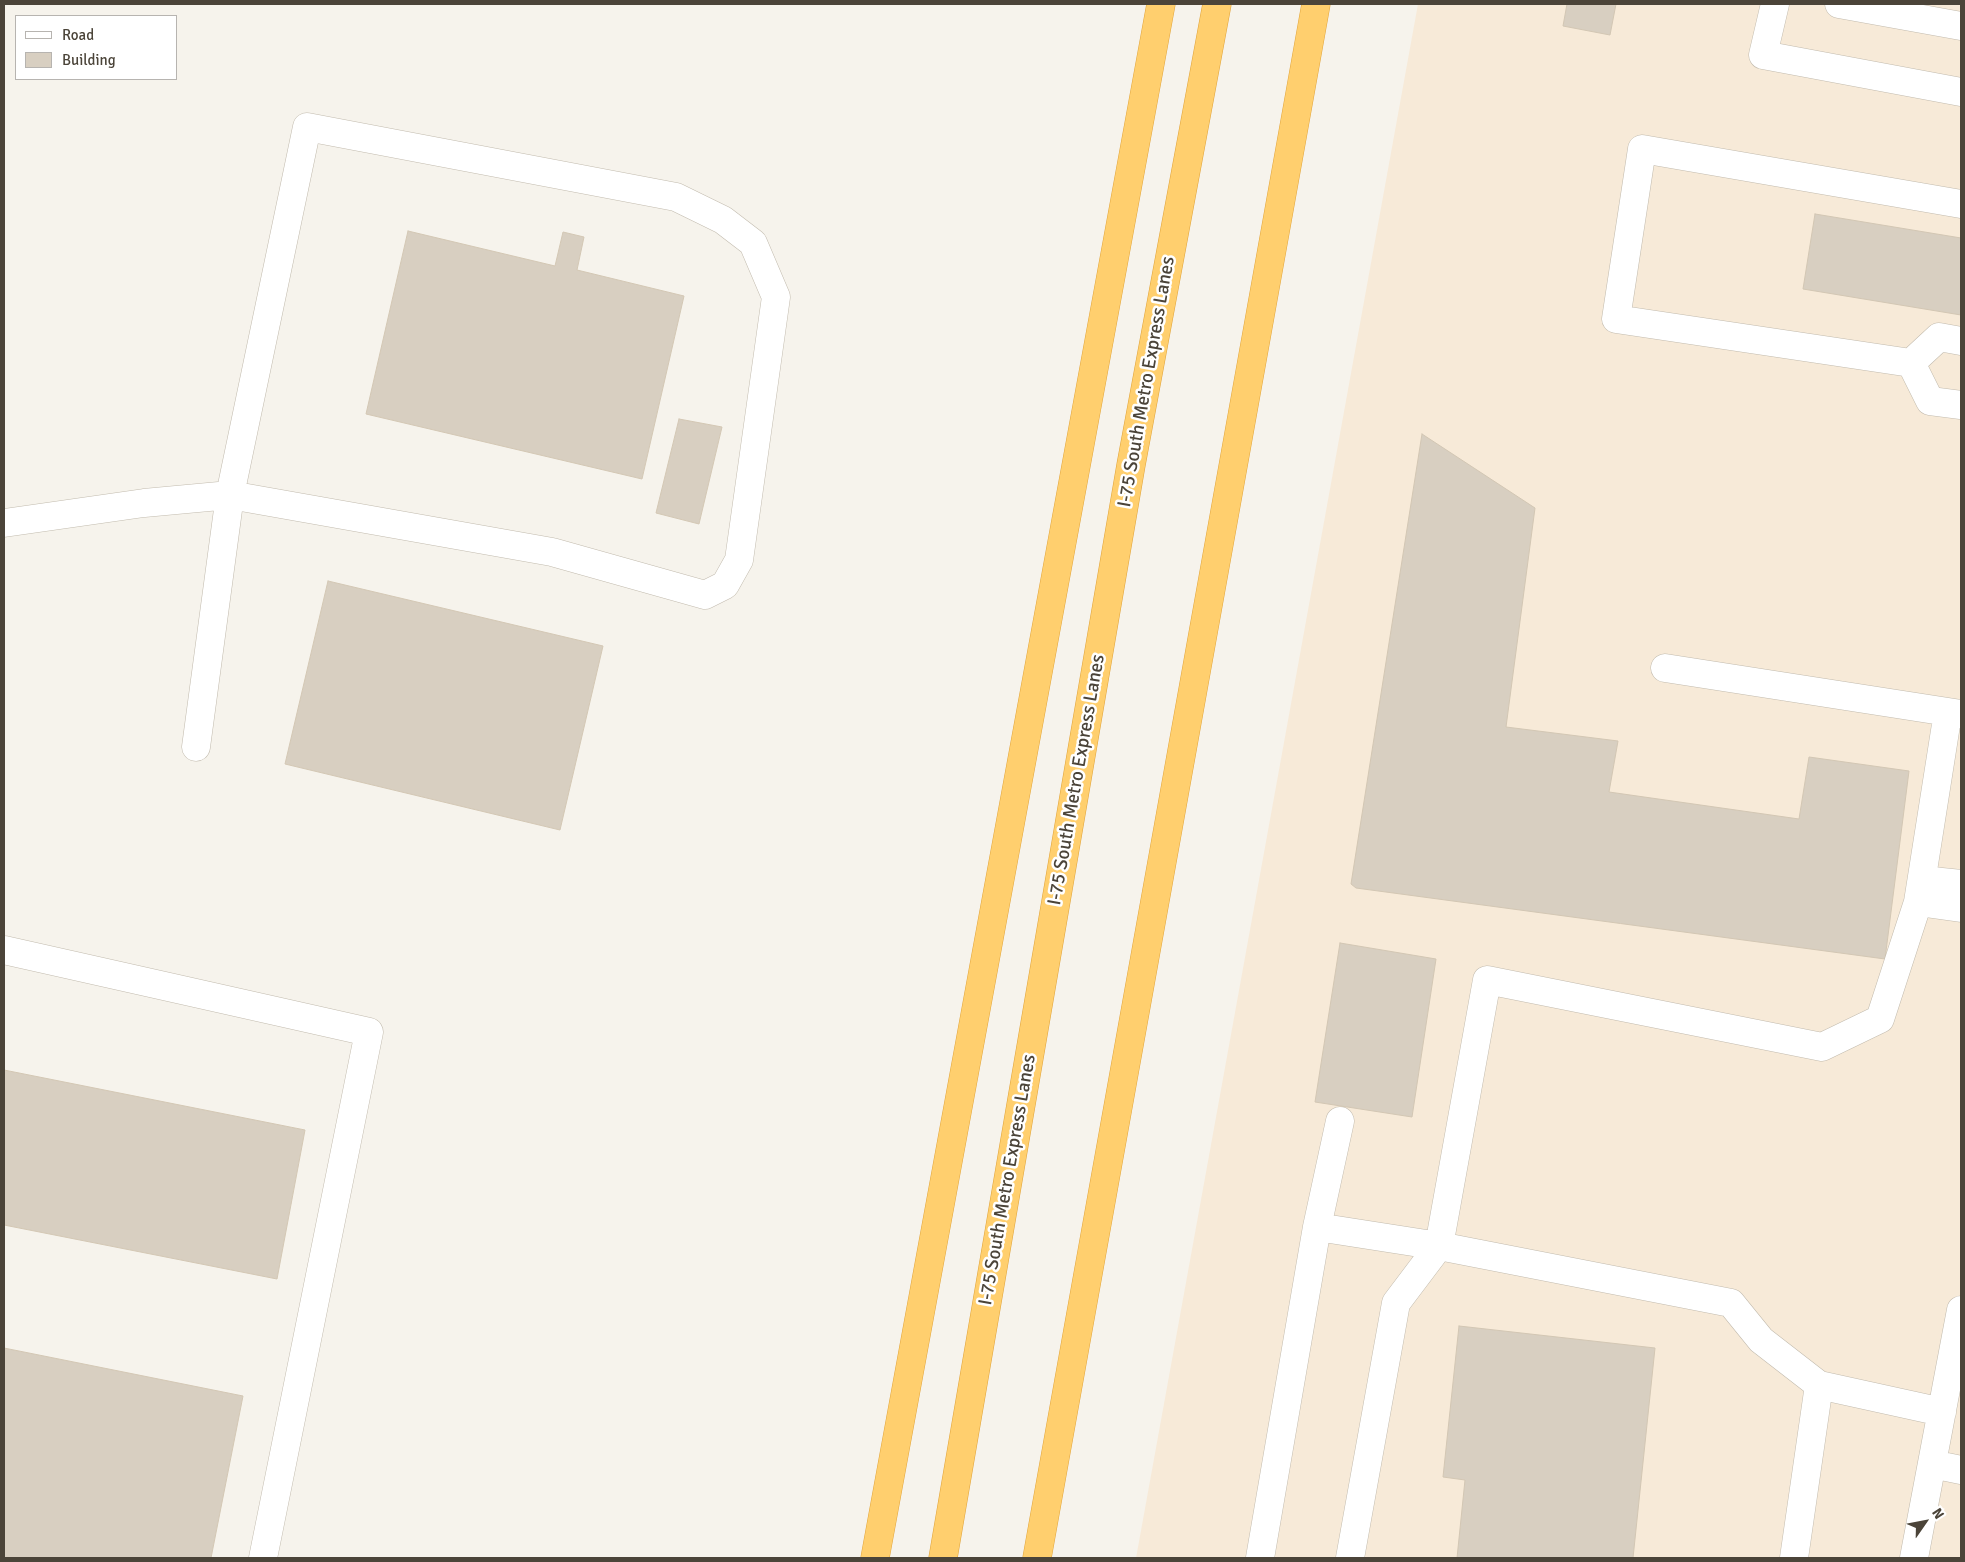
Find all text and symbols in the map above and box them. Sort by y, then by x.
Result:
legend [15,15,178,80]
text: Road [62,26,94,44]
text: Building [62,51,116,69]
street label: I-75 South Metro Express Lanes [1114,255,1180,509]
street label: I-75 South Metro Express Lanes [1044,653,1110,907]
street label: I-75 South Metro Express Lanes [975,1053,1041,1307]
north arrow [1900,1497,1950,1547]
text: N [1928,1505,1948,1522]

